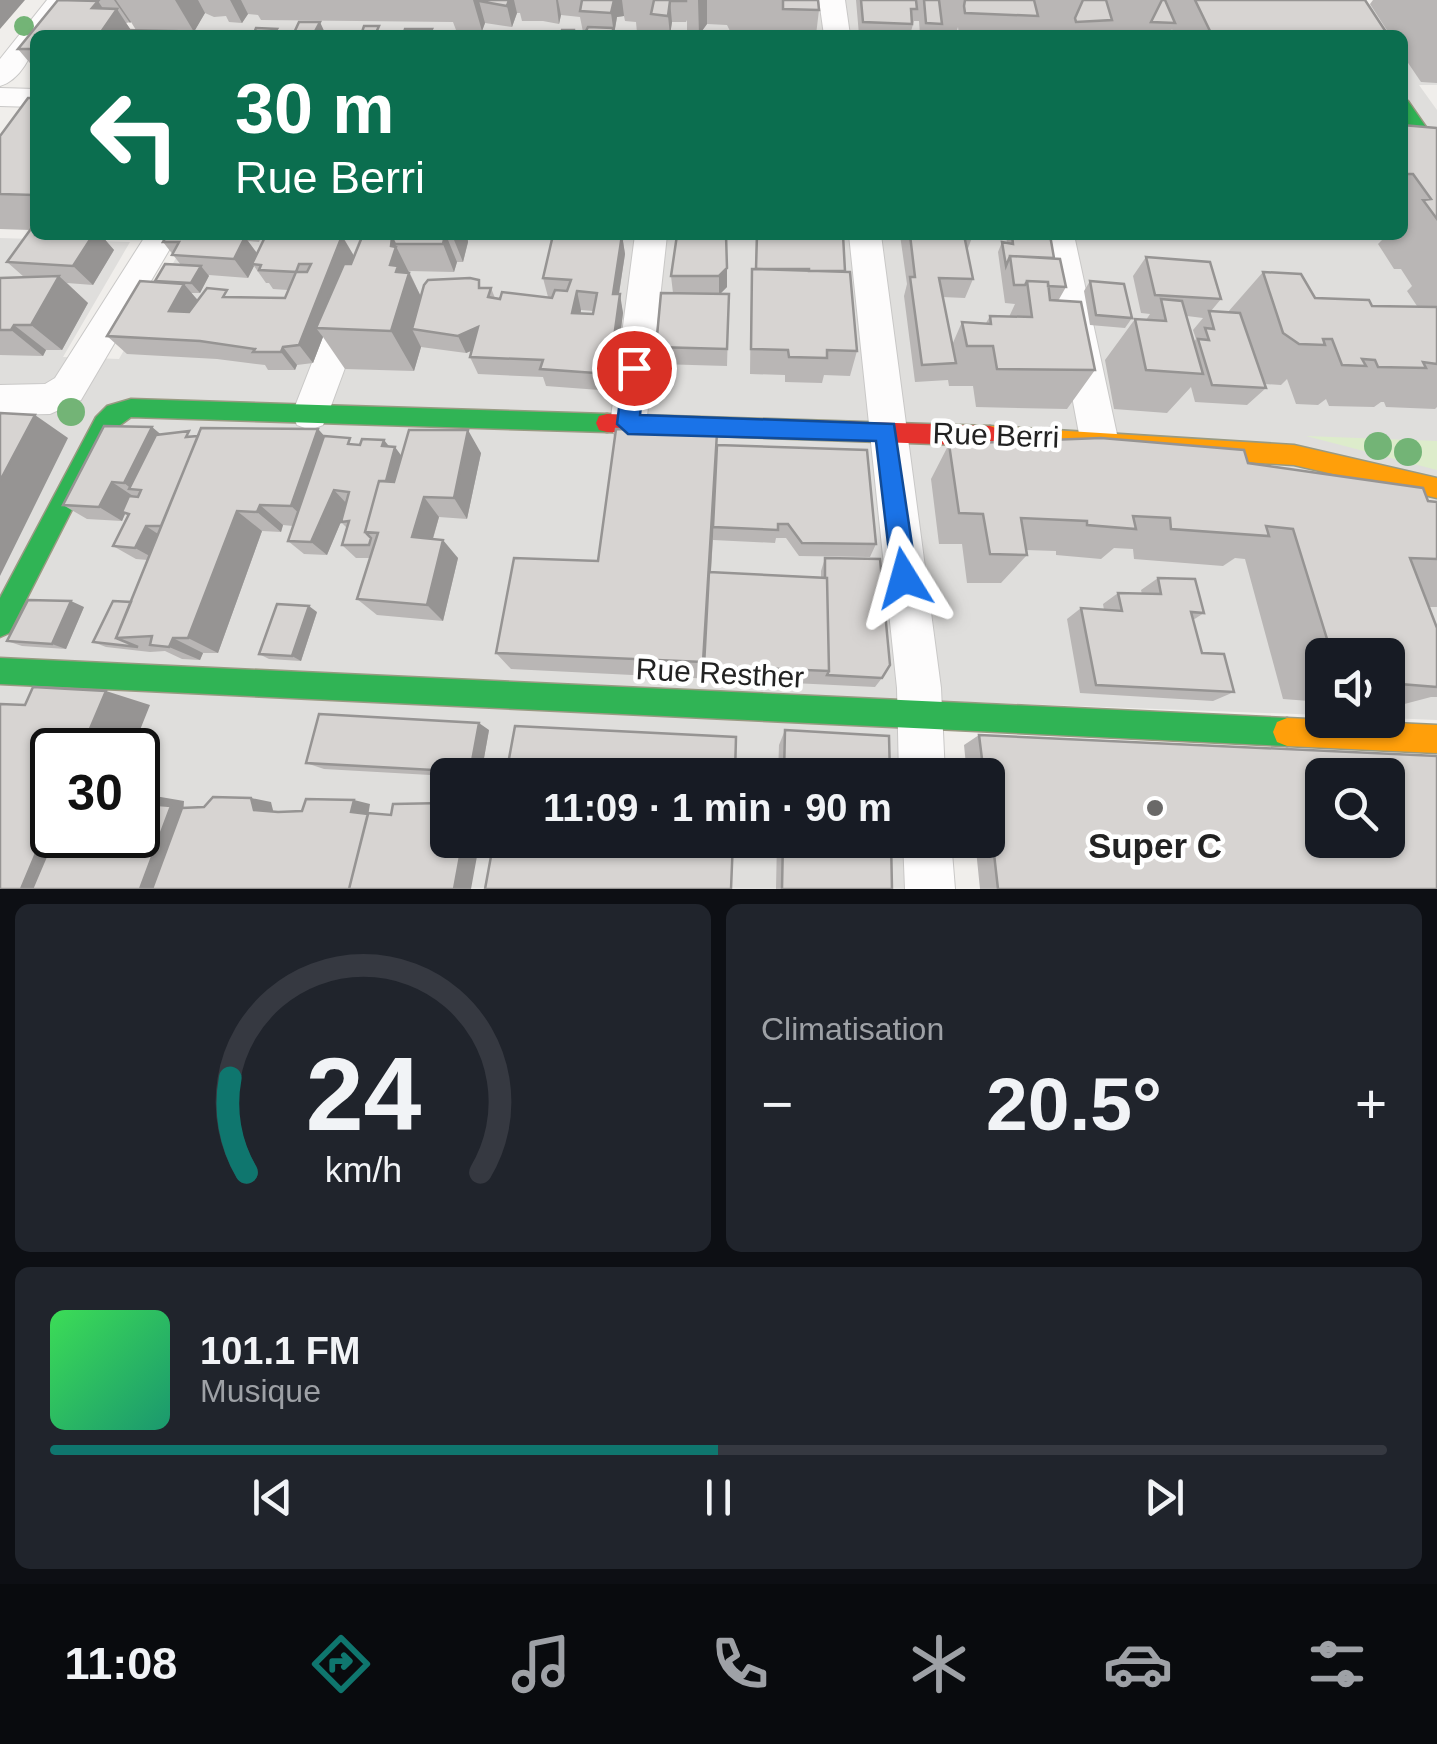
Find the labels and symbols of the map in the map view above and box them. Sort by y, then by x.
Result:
pin [592,326,677,411]
street label: Rue Berri [932,416,1060,454]
position arrow [852,526,956,630]
street label: Rue Resther [635,652,805,694]
speed limit sign: 30 [30,728,160,858]
marker: Super C [1144,797,1166,819]
place label: Super C [1088,826,1222,865]

